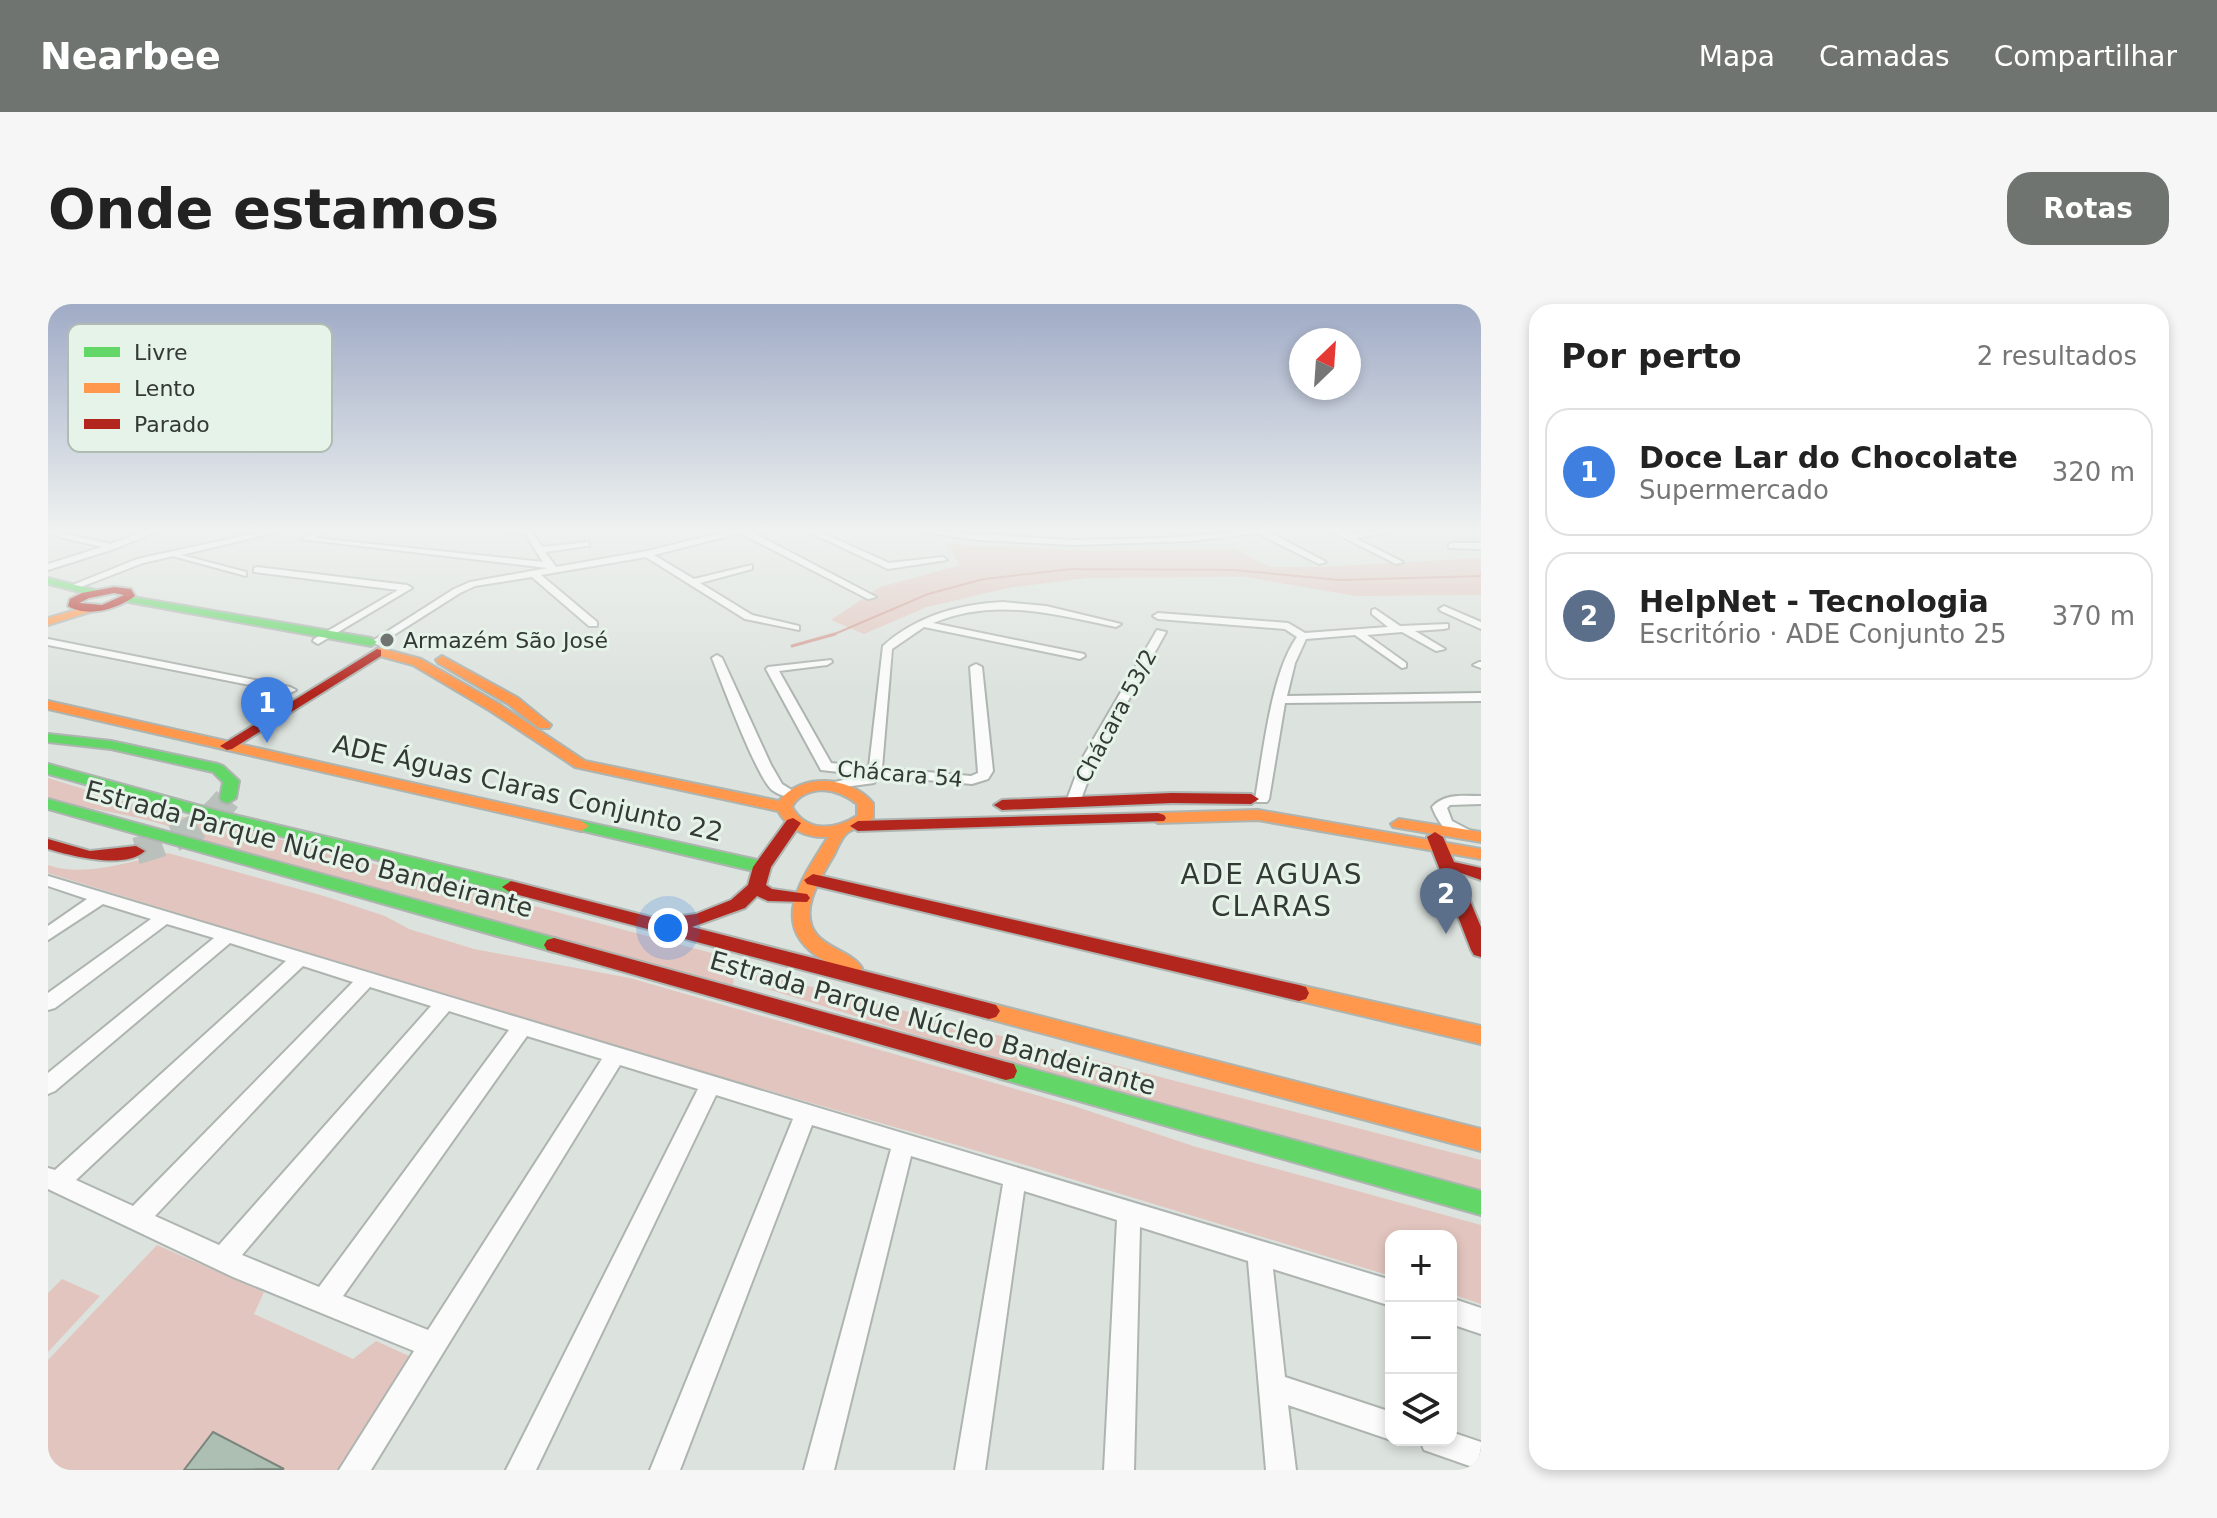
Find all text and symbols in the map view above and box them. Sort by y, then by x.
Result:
text: Nearbee [40,34,221,78]
text: Mapa [1699,40,1775,73]
text: Camadas [1819,40,1950,73]
text: Compartilhar [1994,40,2177,73]
button: Rotas [2007,172,2169,245]
text: Onde estamos [48,176,499,241]
legend [68,324,332,452]
north arrow [1289,328,1361,400]
text: Por perto [1561,336,1742,376]
text: Livre [134,340,188,365]
text: 2 resultados [1977,341,2137,371]
text: Lento [134,376,195,401]
text: Parado [134,412,210,437]
text: Doce Lar do Chocolate [1639,440,2018,475]
text: 1 [1580,457,1598,487]
text: 320 m [2052,457,2135,487]
text: Supermercado [1639,475,1829,505]
text: HelpNet - Tecnologia [1639,584,1989,619]
text: 2 [1580,601,1598,631]
text: 370 m [2052,601,2135,631]
text: Escritório · ADE Conjunto 25 [1639,619,2007,649]
place label: Armazém São José [403,628,608,653]
marker: Armazém São José [378,631,396,649]
street label: Chácara 53/2 [1070,645,1162,787]
pin: 1 [241,677,293,743]
street label: ADE Águas Claras Conjunto 22 [330,728,726,847]
street label: Chácara 54 [836,756,964,792]
street label: Estrada Parque Núcleo Bandeirante [82,775,536,923]
district label: ADE AGUAS CLARAS [1180,858,1364,923]
pin: 2 [1420,868,1472,934]
your location [648,908,688,948]
street label: Estrada Parque Núcleo Bandeirante [707,945,1159,1101]
map controls [1385,1230,1457,1446]
button: + [1385,1230,1457,1302]
button: − [1385,1302,1457,1374]
button: layers [1385,1374,1457,1446]

